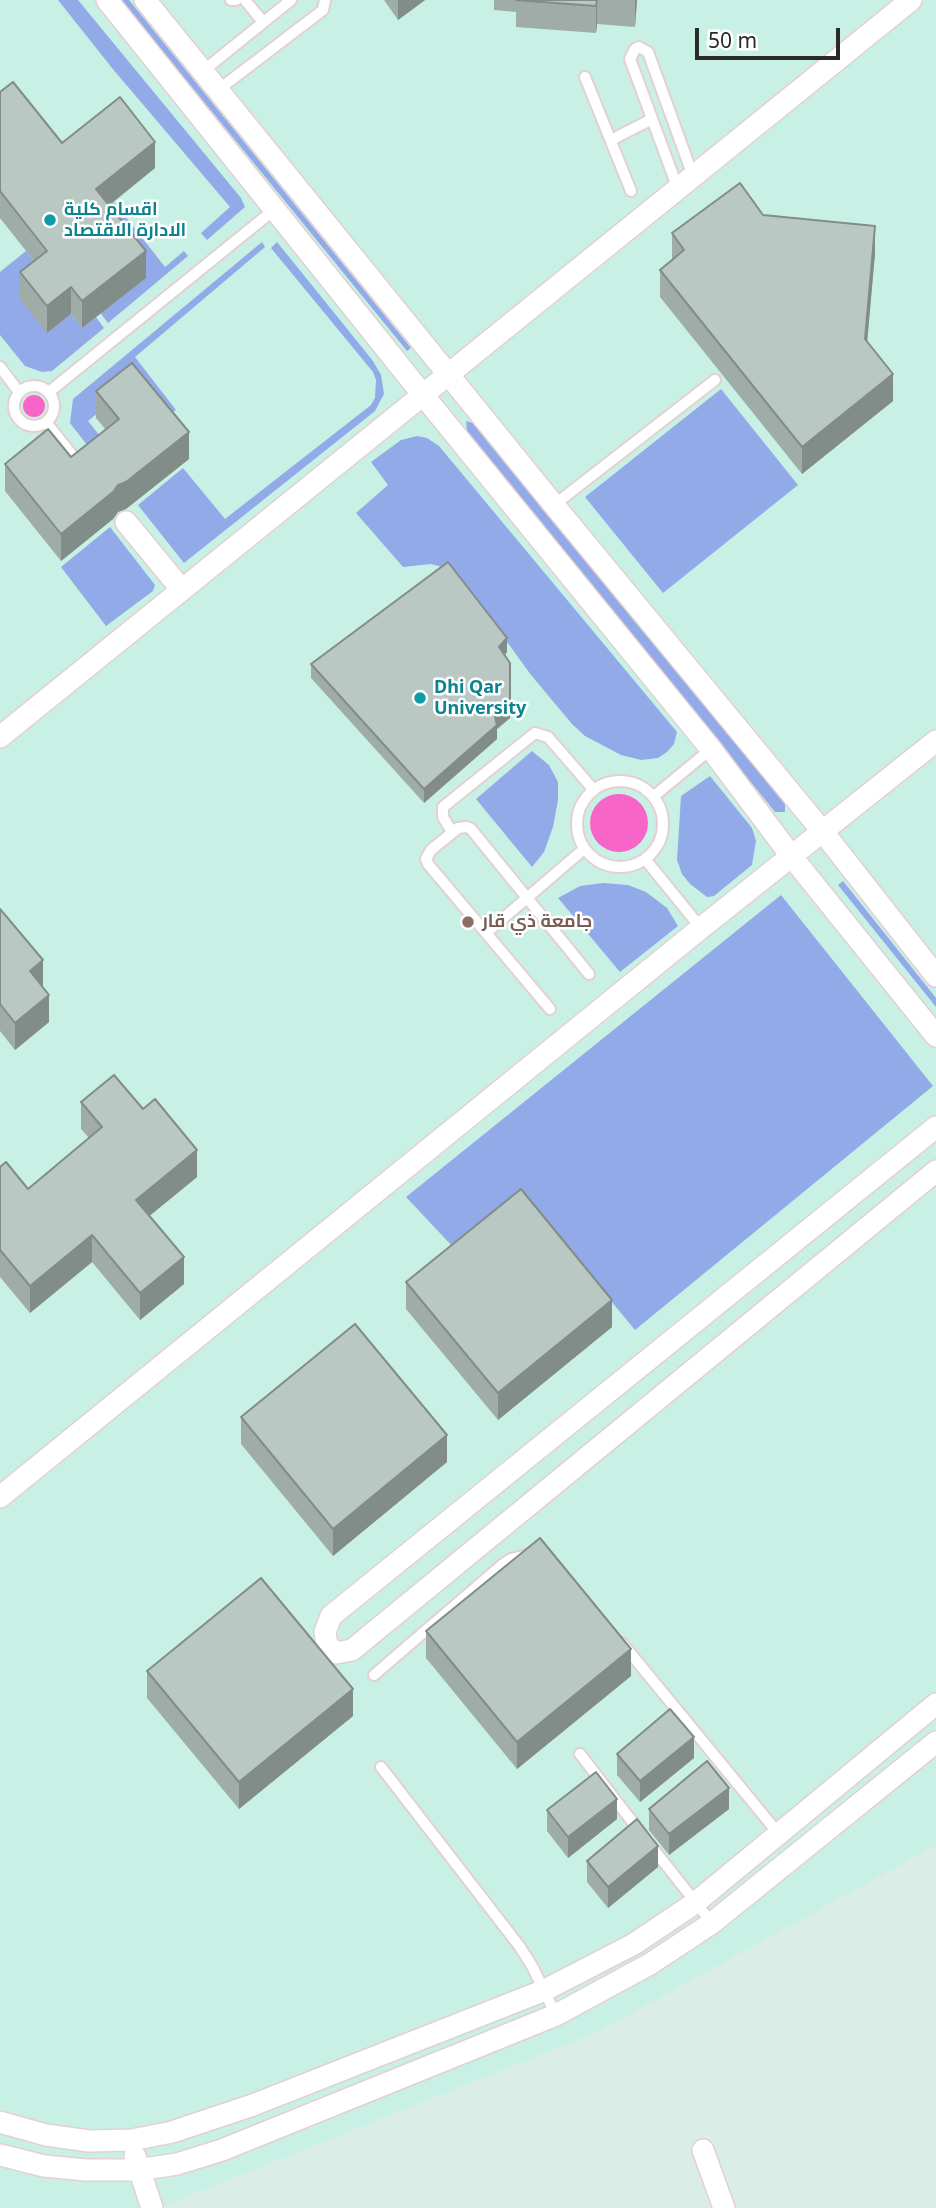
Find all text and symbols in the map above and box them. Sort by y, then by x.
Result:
scale bar [698,14,843,58]
text: 50 m [708,26,757,54]
place label: اقسام كلية الادارة الاقتصاد [64,199,186,242]
marker: اقسام كلية الادارة الاقتصاد [42,212,58,228]
place label: Dhi Qar University [434,677,526,720]
marker: Dhi Qar University [412,690,428,706]
place label: جامعة ذي قار [482,911,592,933]
marker: جامعة ذي قار [460,914,476,930]

